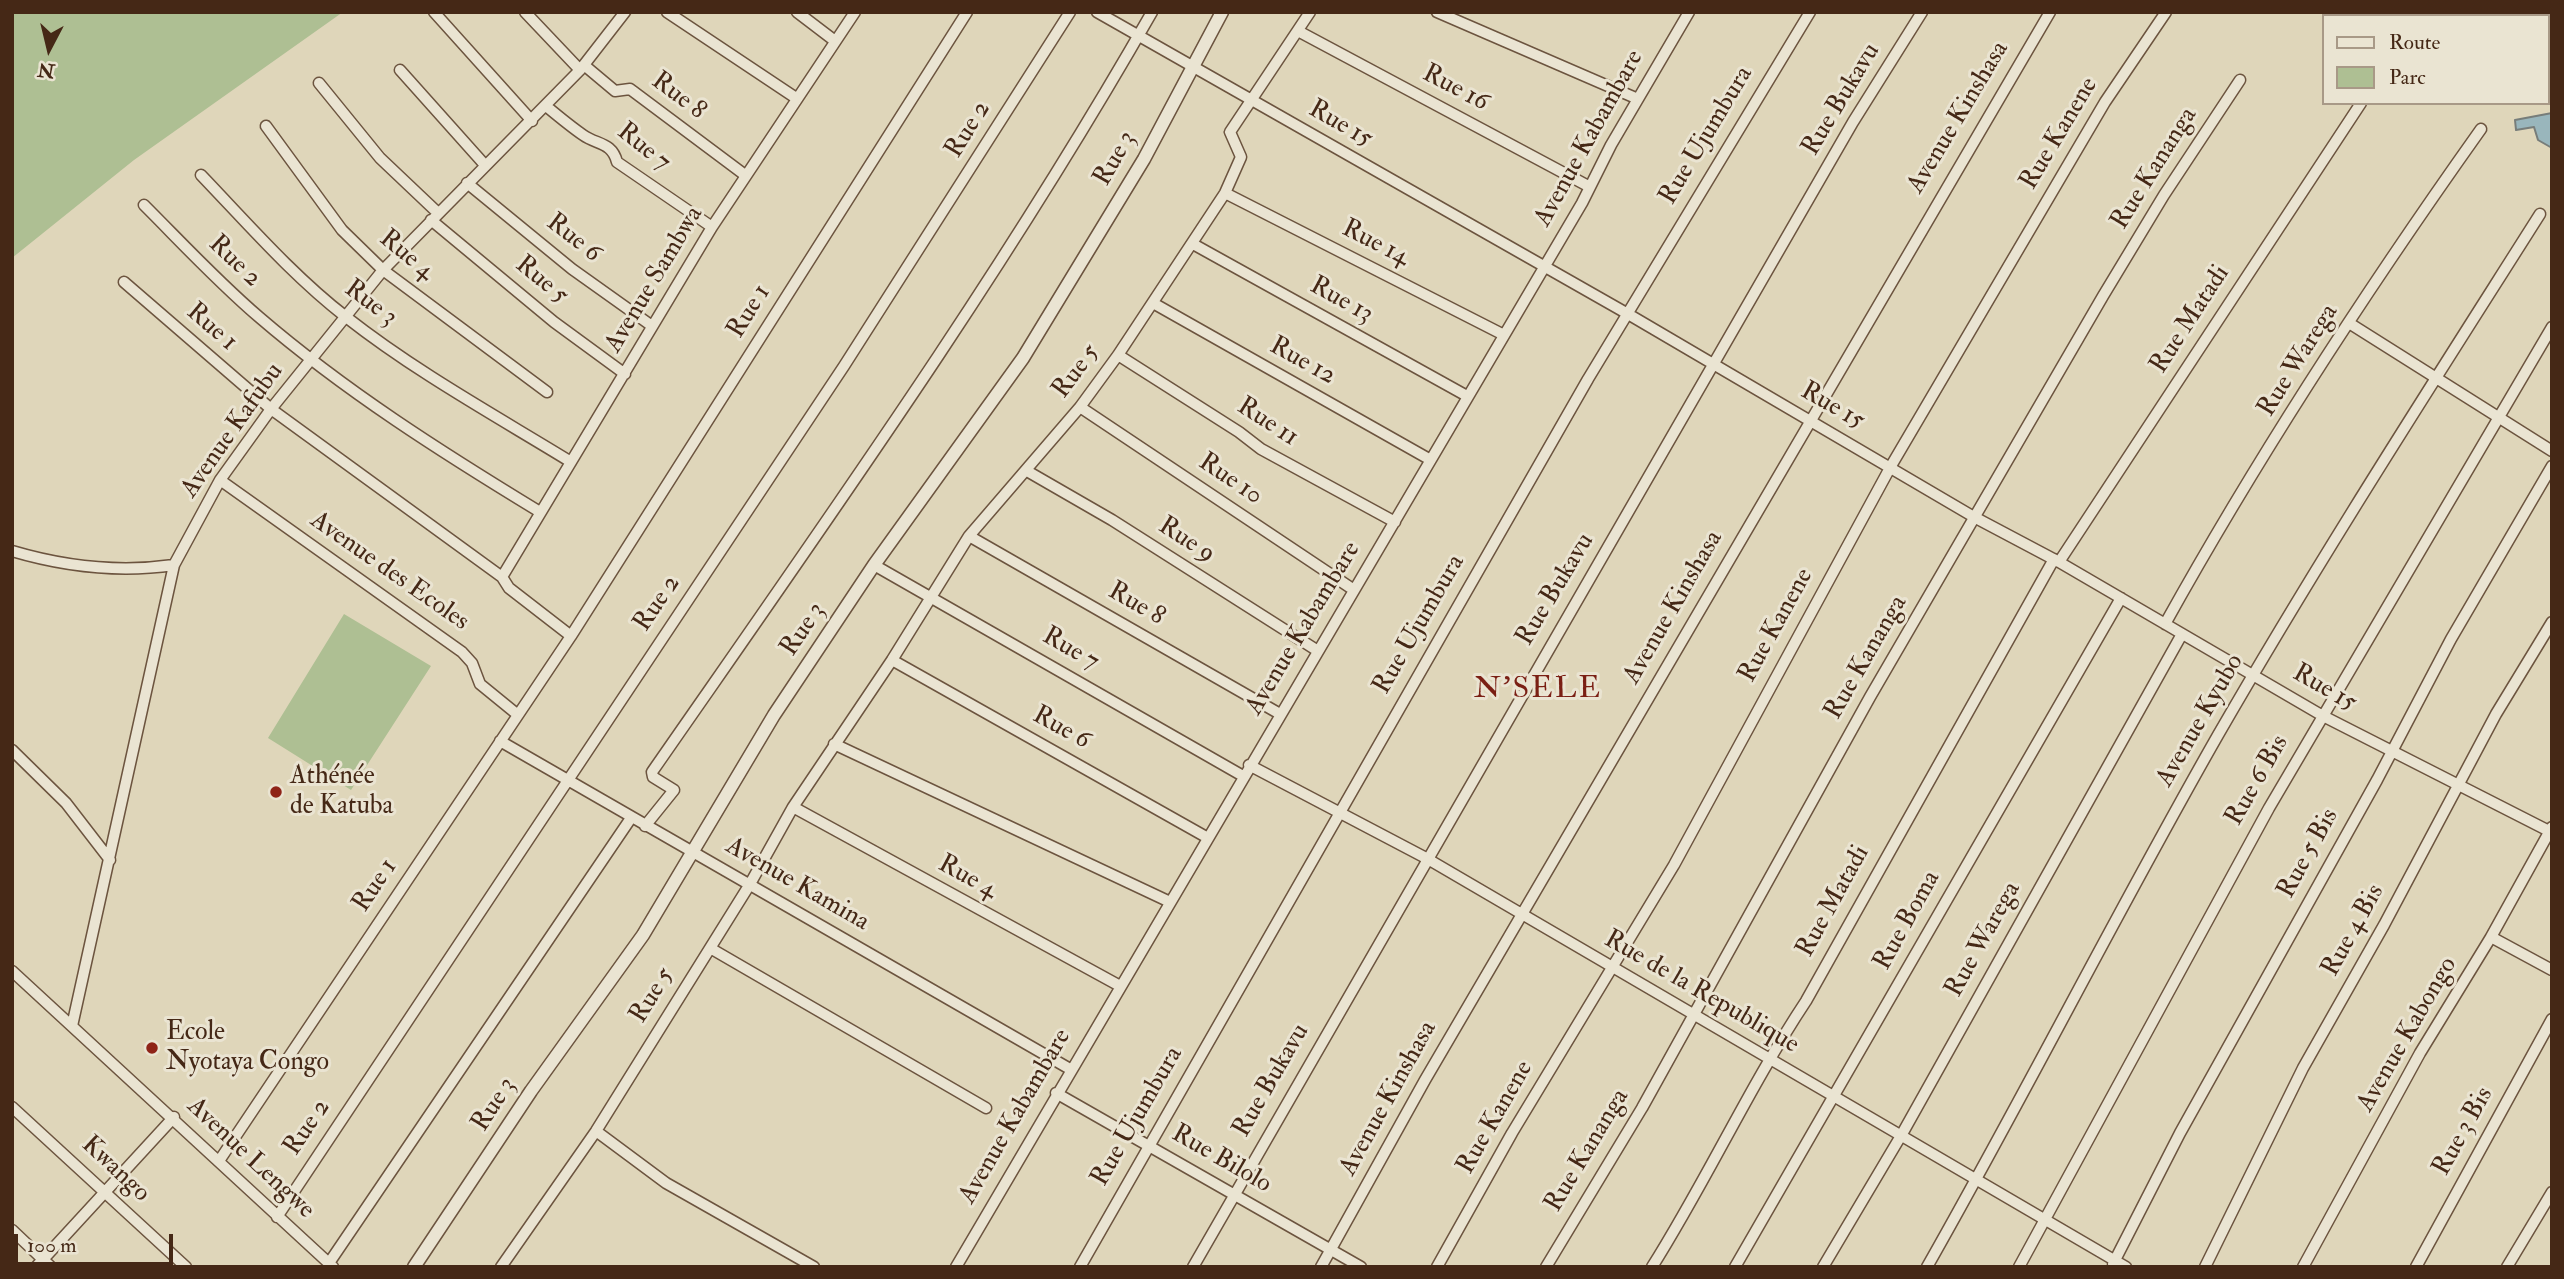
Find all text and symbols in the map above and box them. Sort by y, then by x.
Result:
north arrow [14,14,84,84]
legend [2322,14,2550,105]
text: Route [2389,29,2440,56]
street label: Avenue Kinshasa [1901,36,2017,200]
street label: Rue Bukavu [1796,38,1888,162]
street label: Avenue Kabambare [1529,45,1651,233]
text: N [37,57,56,83]
street label: Rue 16 [1417,59,1493,119]
street label: Rue Ujumbura [1653,61,1761,211]
text: Parc [2389,64,2426,91]
street label: Rue 8 [645,66,711,128]
street label: Rue Kanene [2014,72,2106,196]
street label: Rue 15 [1302,94,1378,156]
street label: Rue 2 [940,96,998,164]
street label: Rue Kananga [2105,102,2205,236]
street label: Rue 7 [610,117,676,179]
street label: Rue 3 [1088,126,1144,192]
street label: Avenue Sambwa [599,201,711,359]
street label: Rue 6 [539,208,607,270]
street label: Rue 14 [1336,214,1414,274]
street label: Rue 4 [372,224,440,288]
street label: Rue 2 [201,229,267,295]
street label: Rue 5 [508,250,574,312]
street label: Rue Matadi [2145,260,2237,380]
street label: Rue 13 [1304,271,1378,331]
street label: Rue 3 [337,274,403,334]
street label: Rue 1 [722,279,778,345]
street label: Rue 1 [179,297,243,359]
street label: Rue Warega [2252,299,2346,423]
street label: Rue 12 [1264,331,1340,393]
street label: Rue 5 [1047,339,1107,405]
street label: Avenue Kafubu [175,358,291,504]
street label: Rue 15 [1794,376,1870,438]
street label: Rue 11 [1231,392,1303,454]
street label: Rue 10 [1192,447,1268,513]
street label: Avenue des Ecoles [304,506,474,638]
street label: Rue 9 [1152,511,1220,571]
street label: Avenue Kinshasa [1617,526,1731,690]
street label: Rue Bukavu [1510,528,1602,652]
street label: Avenue Kabambare [1240,537,1368,721]
street label: Rue Ujumbura [1368,550,1472,700]
street label: Rue Kanene [1733,564,1821,688]
street label: Rue 2 [628,570,688,638]
street label: Rue 8 [1102,576,1170,634]
street label: Rue Kananga [1819,590,1915,726]
street label: Rue 3 [775,597,833,663]
street label: Rue 7 [1036,621,1104,679]
street label: Avenue Kyubo [2150,649,2252,793]
street label: Rue 15 [2286,658,2362,720]
district label: N'SELE [1475,673,1601,709]
street label: Rue 6 [1027,701,1095,757]
street label: Rue 6 Bis [2220,730,2296,832]
place label: Athénée de Katuba [290,761,393,822]
marker: Athénée de Katuba [268,784,284,800]
street label: Rue 5 Bis [2272,804,2346,904]
street label: Avenue Kamina [720,831,874,939]
street label: Rue Matadi [1791,841,1877,963]
street label: Rue 4 [932,849,1002,907]
street label: Rue 1 [347,853,405,919]
street label: Rue Boma [1868,866,1948,976]
street label: Rue Warega [1940,877,2028,1003]
street label: Rue 4 Bis [2316,880,2392,982]
street label: Rue de la Republique [1598,925,1804,1061]
street label: Avenue Kabongo [2351,952,2465,1118]
street label: Rue 5 [624,962,682,1030]
street label: Avenue Kinshasa [1334,1016,1444,1182]
place label: Ecole Nyotaya Congo [166,1017,329,1078]
street label: Rue Bukavu [1227,1019,1317,1143]
street label: Avenue Kabambare [953,1024,1079,1210]
marker: Ecole Nyotaya Congo [144,1040,160,1056]
street label: Rue Ujumbura [1086,1042,1190,1192]
street label: Rue Kanene [1451,1056,1541,1180]
street label: Rue 3 [466,1072,524,1138]
street label: Rue 3 Bis [2427,1082,2501,1182]
street label: Rue Kananga [1539,1084,1637,1218]
street label: Avenue Lengwe [180,1092,320,1226]
street label: Rue 2 [278,1094,338,1162]
street label: Rue Bilolo [1166,1119,1276,1201]
street label: Kwango [74,1130,156,1210]
scale bar [18,1220,177,1264]
text: 100 m [27,1232,77,1259]

